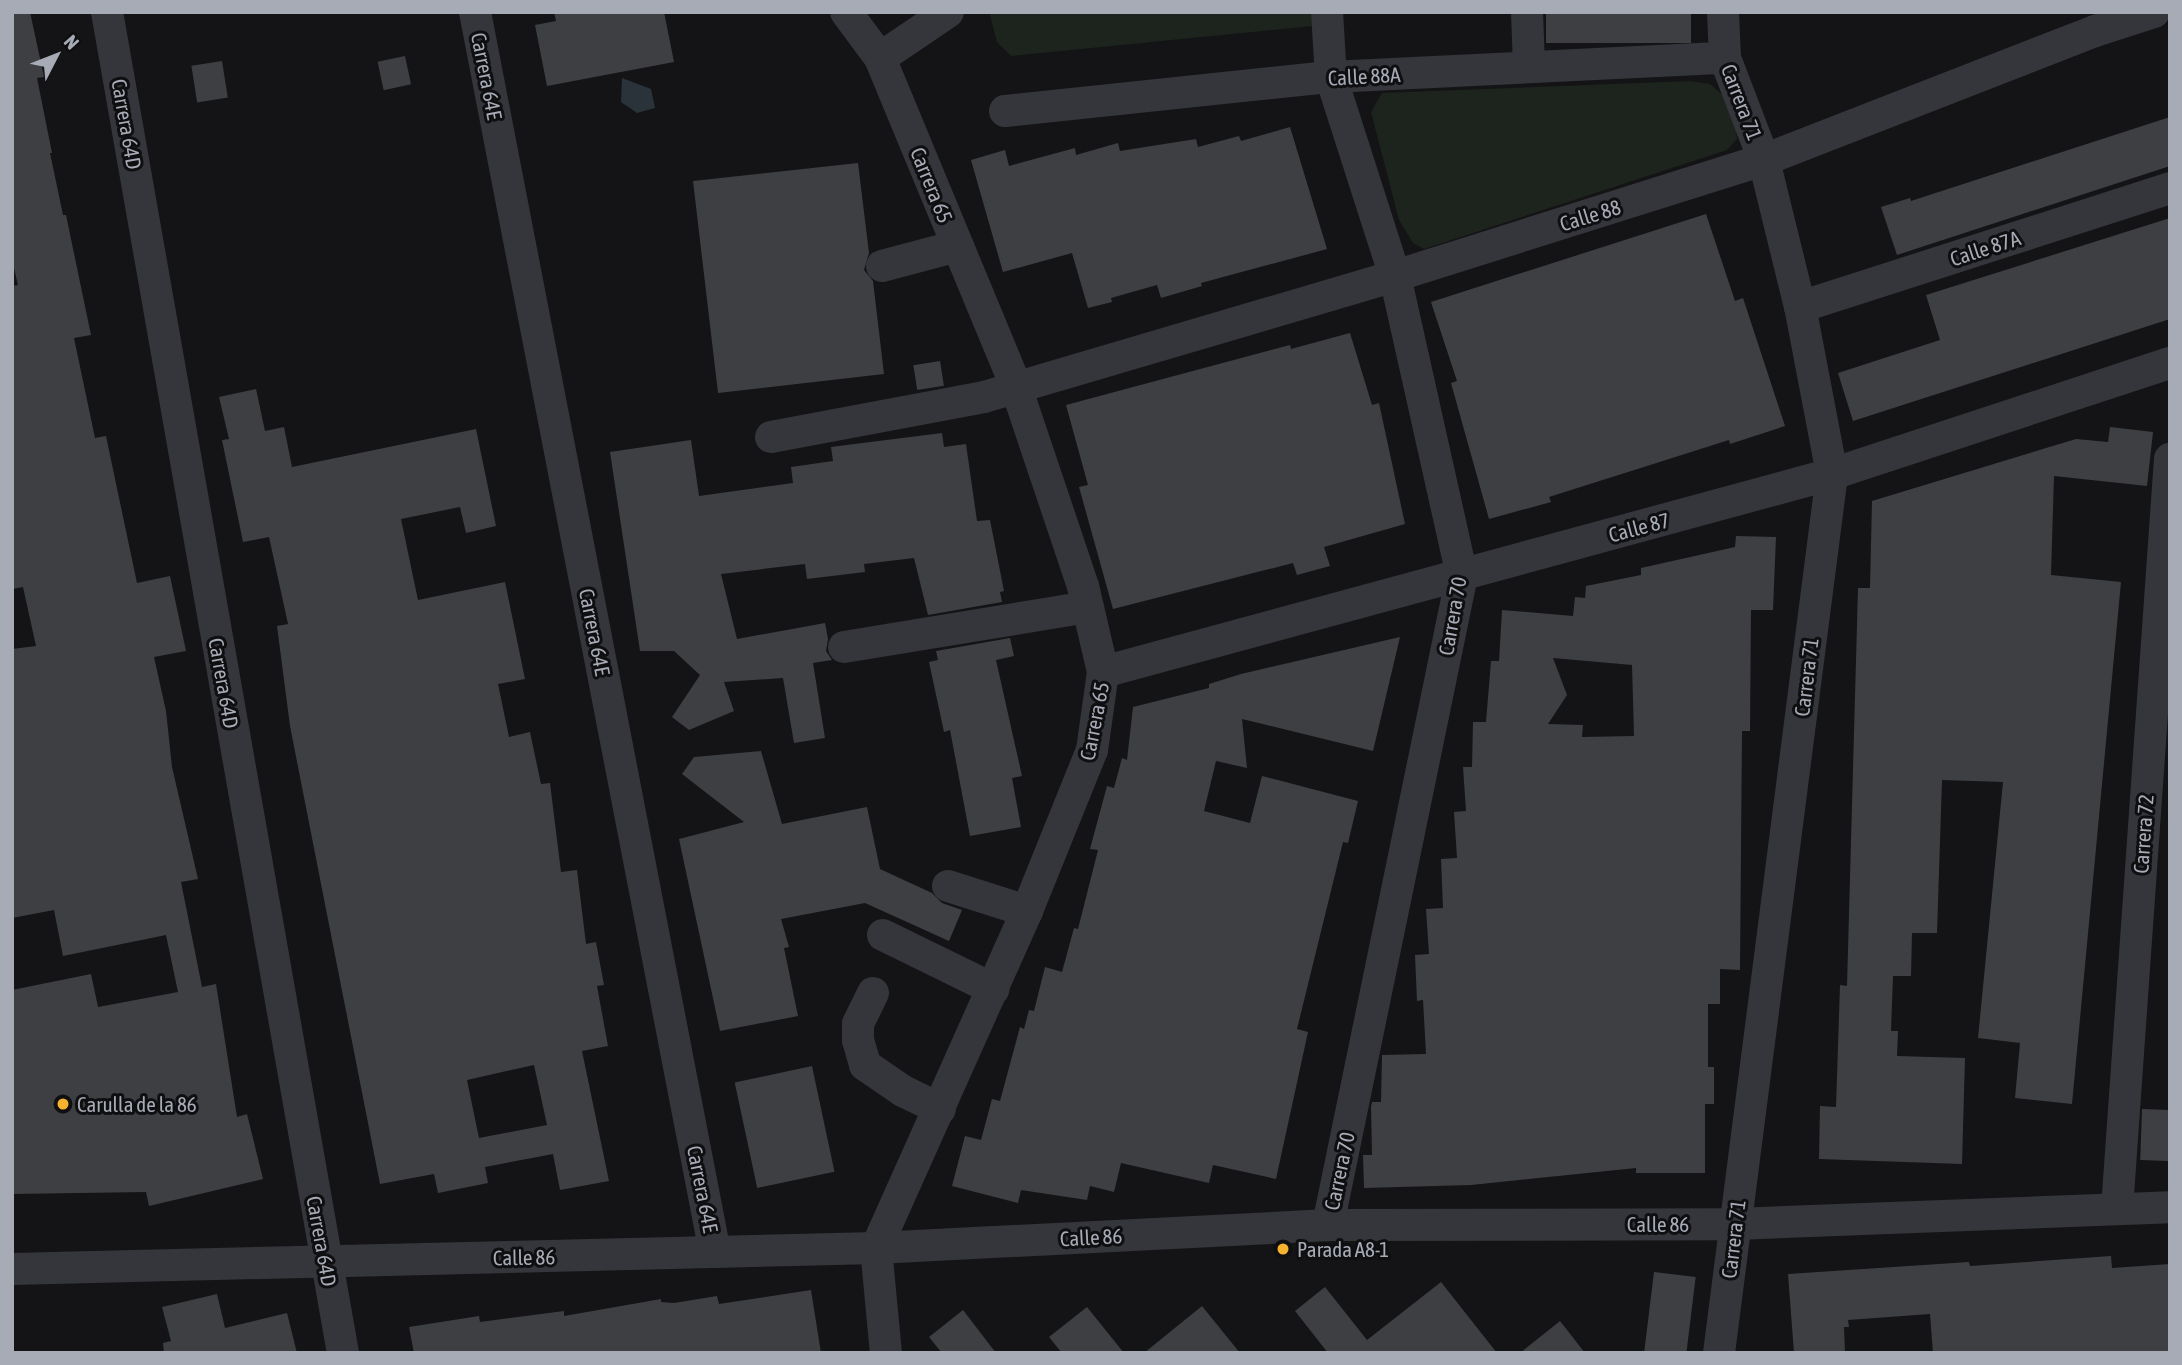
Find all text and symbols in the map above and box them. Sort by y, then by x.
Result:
north arrow [21,21,91,91]
text: N [60,30,84,53]
street label: Carrera 64E [466,30,508,122]
street label: Carrera 71 [1716,60,1768,144]
street label: Calle 88A [1327,62,1401,90]
street label: Carrera 64D [107,77,147,171]
street label: Carrera 65 [905,144,959,226]
street label: Calle 88 [1557,194,1623,236]
street label: Calle 87A [1947,225,2023,271]
street label: Calle 87 [1606,507,1672,547]
street label: Carrera 70 [1433,575,1471,657]
street label: Carrera 64E [574,586,616,678]
street label: Carrera 64D [204,636,244,730]
street label: Carrera 71 [1789,636,1823,718]
street label: Carrera 65 [1074,680,1114,762]
street label: Carrera 72 [2128,794,2158,874]
place label: Carulla de la 86 [77,1091,197,1117]
marker: Carulla de la 86 [55,1096,71,1112]
street label: Carrera 70 [1318,1130,1360,1212]
street label: Carrera 64E [682,1143,724,1235]
street label: Carrera 64D [302,1194,342,1288]
street label: Carrera 71 [1716,1198,1750,1280]
street label: Calle 86 [1627,1211,1689,1237]
street label: Calle 86 [1059,1223,1123,1251]
place label: Parada A8-1 [1297,1236,1389,1262]
marker: Parada A8-1 [1275,1241,1291,1257]
street label: Calle 86 [493,1244,555,1270]

